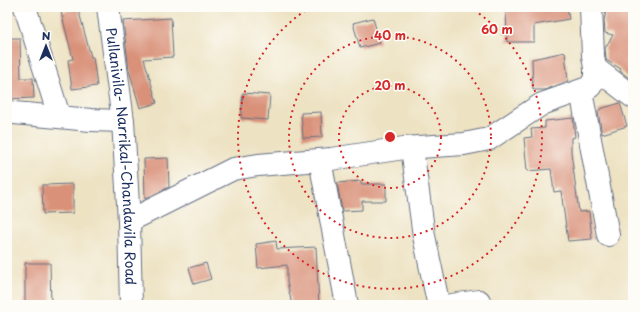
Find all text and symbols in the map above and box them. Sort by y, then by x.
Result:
text: 60 m [481,20,513,38]
north arrow [26,26,66,66]
street label: Pullanivila- Narrikal-Chandavila Road [101,26,142,285]
text: 40 m [374,26,406,44]
text: N [42,27,51,44]
text: 20 m [374,76,406,94]
centre of rings [383,130,397,144]

